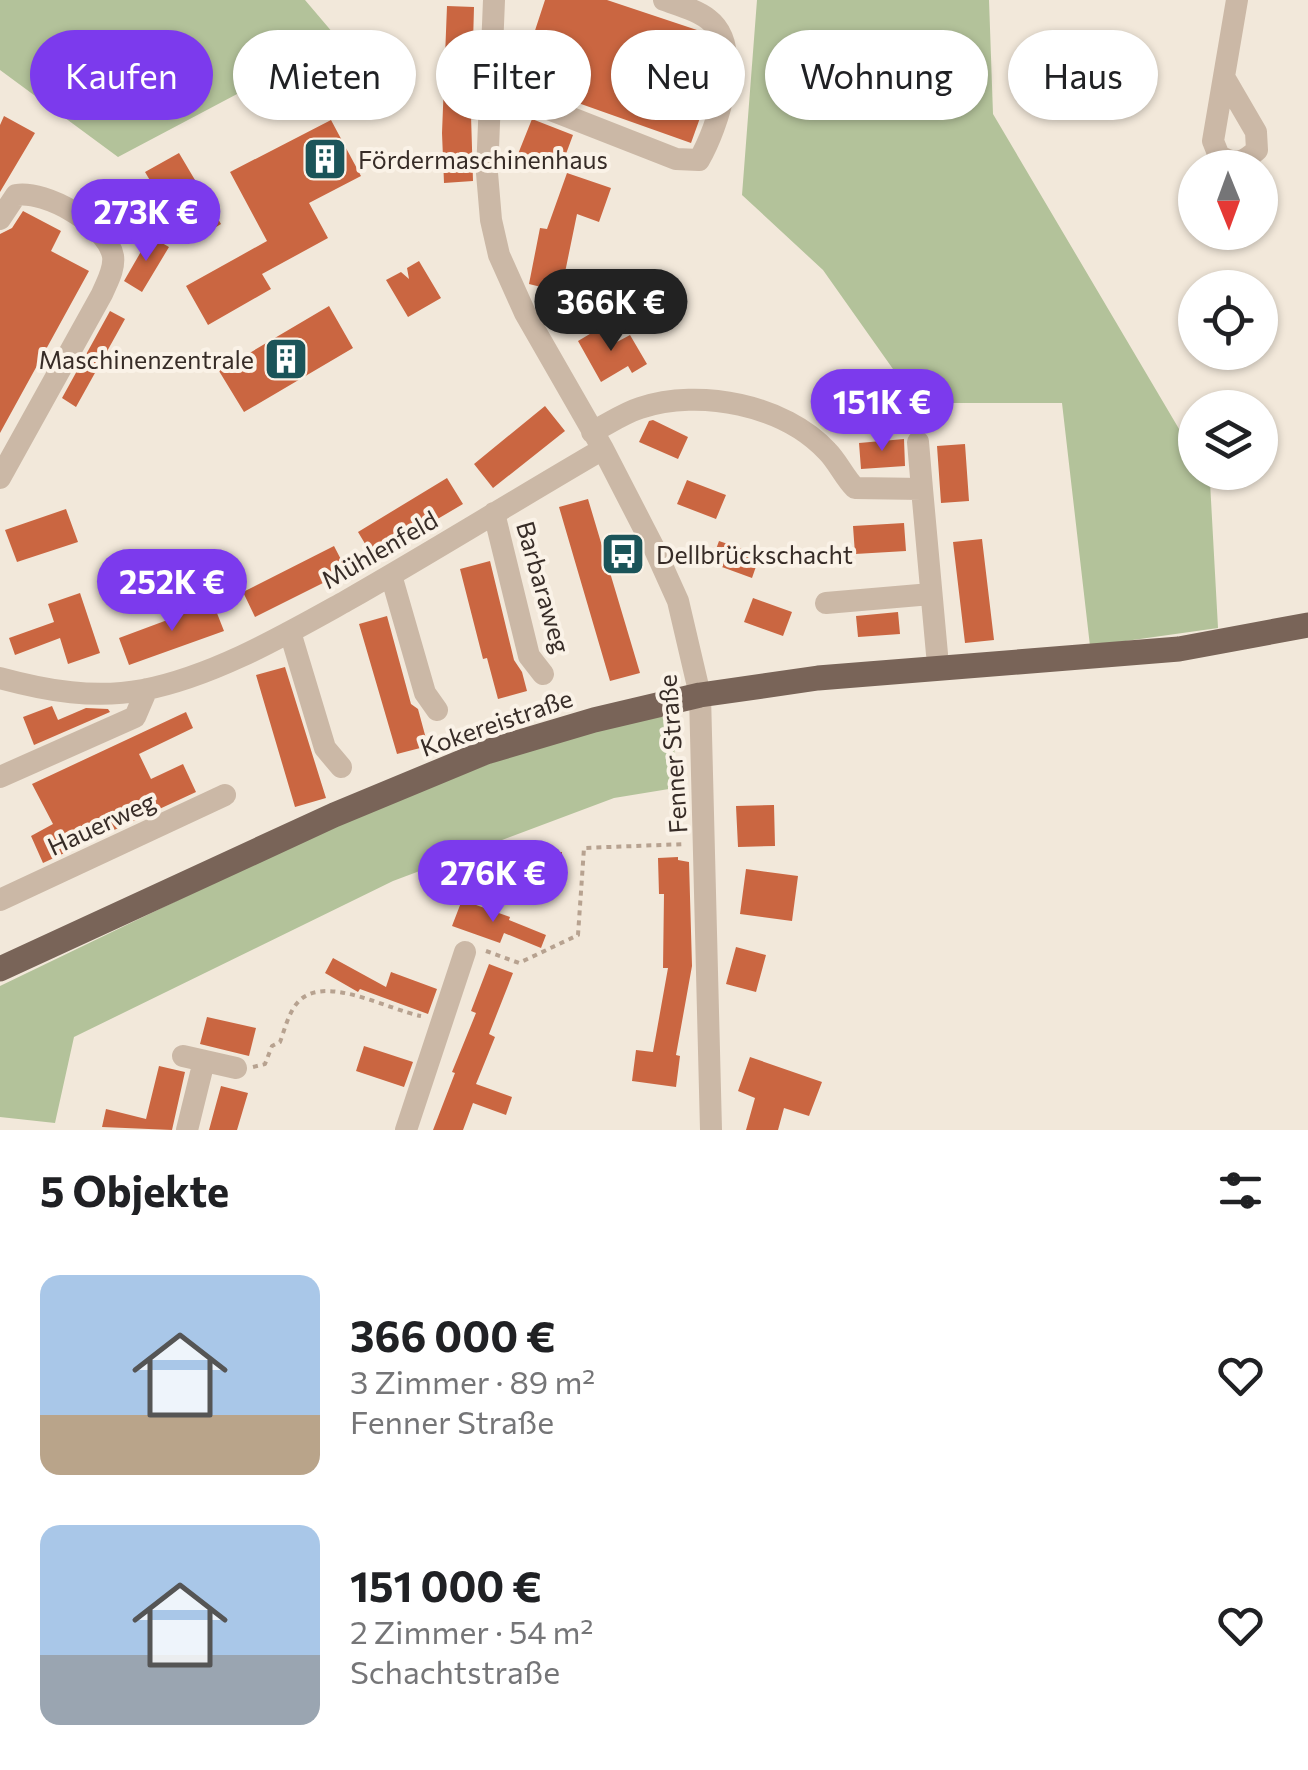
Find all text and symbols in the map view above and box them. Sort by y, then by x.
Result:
chip: Kaufen [30,30,213,120]
chip: Mieten [233,30,416,120]
chip: Filter [436,30,591,120]
chip: Neu [611,30,745,120]
chip: Wohnung [765,30,988,120]
chip: Haus [1008,30,1158,120]
building icon: Fördermaschinenhaus [302,136,348,182]
place label: Fördermaschinenhaus [358,144,608,174]
north arrow [1178,150,1278,250]
map controls [1178,150,1278,490]
pin: 273K € [65,179,227,264]
text: 273K € [93,191,199,231]
pin: 366K € [530,269,692,354]
button: locate [1178,270,1278,370]
text: 366K € [556,281,666,321]
building icon: Maschinenzentrale [263,336,309,382]
place label: Maschinenzentrale [38,344,254,374]
pin: 151K € [801,369,963,454]
text: 151K € [833,381,931,421]
button: layers [1178,390,1278,490]
street label: Mühlenfeld [316,504,442,594]
street label: Barbaraweg [511,518,577,657]
bus stop icon: Dellbrückschacht [600,531,646,577]
place label: Dellbrückschacht [656,539,853,569]
pin: 252K € [91,549,253,634]
text: 252K € [119,561,225,601]
street label: Fenner Straße [651,673,693,835]
street label: Kokereistraße [416,682,576,762]
street label: Hauerweg [42,785,160,861]
pin: 276K € [412,840,574,925]
text: 276K € [440,852,546,892]
icon: filters [1213,1163,1268,1218]
text: 5 Objekte [40,1164,229,1216]
text: 366 000 € [350,1309,556,1361]
icon: home [120,1315,240,1435]
icon: heart [1213,1348,1268,1403]
text: 3 Zimmer · 89 m² [350,1361,595,1401]
text: Fenner Straße [350,1401,554,1441]
text: 151 000 € [350,1559,542,1611]
icon: home [120,1565,240,1685]
icon: heart [1213,1598,1268,1653]
text: 2 Zimmer · 54 m² [350,1611,593,1651]
text: Schachtstraße [350,1651,560,1691]

